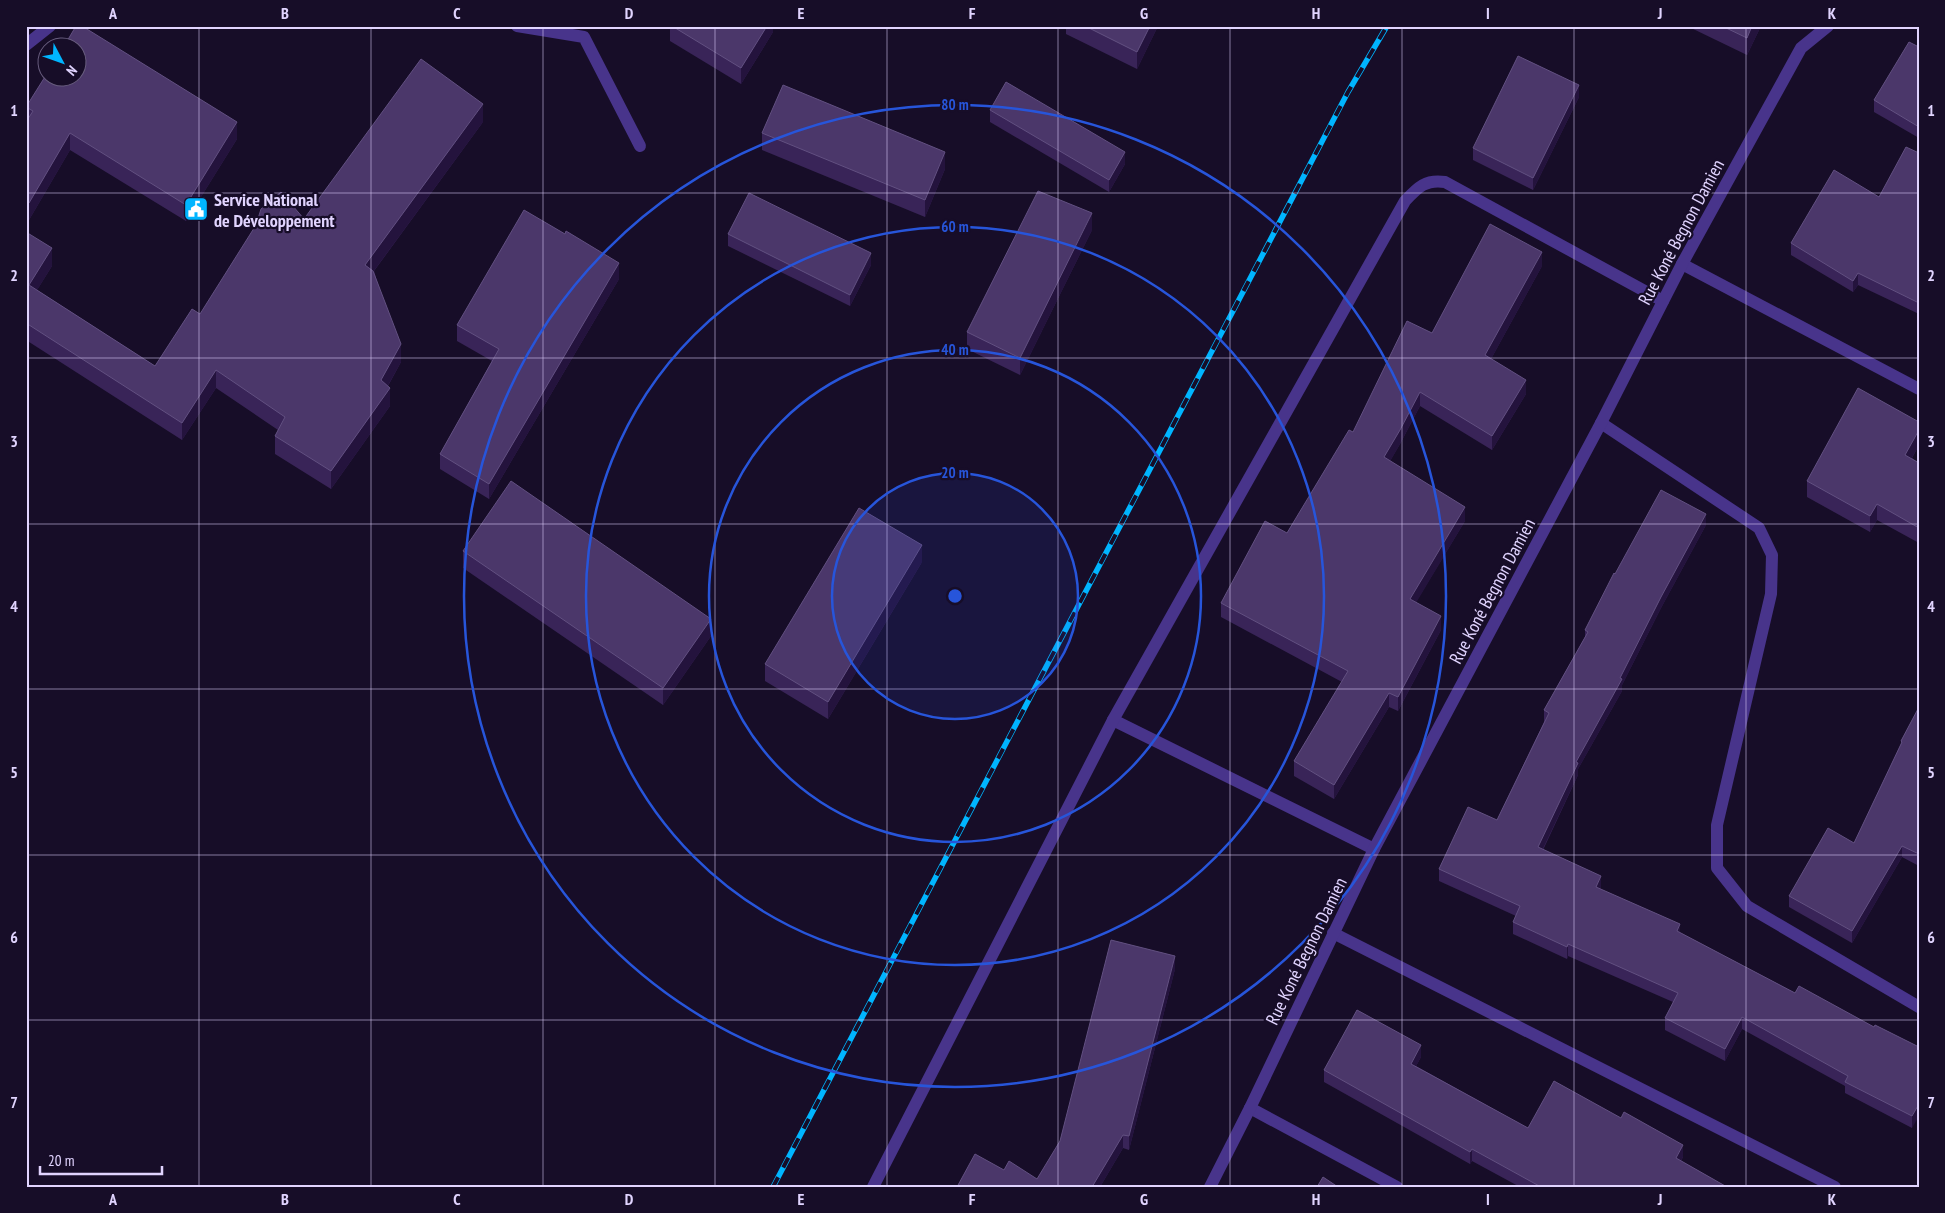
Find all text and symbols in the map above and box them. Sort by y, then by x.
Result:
text: A [108,3,118,23]
text: B [281,3,289,23]
text: C [453,3,461,23]
text: D [625,3,634,23]
text: E [798,3,805,23]
text: F [969,3,976,23]
text: G [1140,3,1148,23]
text: H [1312,3,1320,23]
text: I [1486,3,1490,23]
text: J [1657,3,1662,23]
text: K [1828,3,1837,23]
north arrow [38,38,88,88]
text: N [63,62,81,79]
text: 80 m [941,95,969,114]
text: 1 [10,100,18,120]
text: 1 [1927,100,1935,120]
street label: Rue Koné Begnon Damien [1633,155,1729,309]
place label: Service National de Développement [214,188,335,232]
public building icon: Service National de Développement [183,196,209,222]
text: 60 m [941,217,969,236]
text: 2 [10,265,18,285]
text: 2 [1927,265,1935,285]
text: 40 m [941,340,969,359]
text: 3 [10,431,18,451]
text: 3 [1927,431,1935,451]
text: 20 m [941,463,969,482]
street label: Rue Koné Begnon Damien [1444,514,1540,668]
centre of rings [946,587,964,605]
text: 4 [10,596,18,616]
text: 4 [1927,596,1935,616]
text: 5 [10,762,18,782]
text: 5 [1927,762,1935,782]
street label: Rue Koné Begnon Damien [1260,873,1352,1029]
text: 6 [10,927,18,947]
text: 6 [1927,927,1935,947]
text: 7 [10,1092,18,1112]
text: 7 [1927,1092,1935,1112]
scale bar [40,1143,162,1175]
text: 20 m [48,1151,74,1170]
text: A [108,1189,118,1209]
text: B [281,1189,289,1209]
text: C [453,1189,461,1209]
text: D [625,1189,634,1209]
text: E [798,1189,805,1209]
text: F [969,1189,976,1209]
text: G [1140,1189,1148,1209]
text: H [1312,1189,1320,1209]
text: I [1486,1189,1490,1209]
text: J [1657,1189,1662,1209]
text: K [1828,1189,1837,1209]

